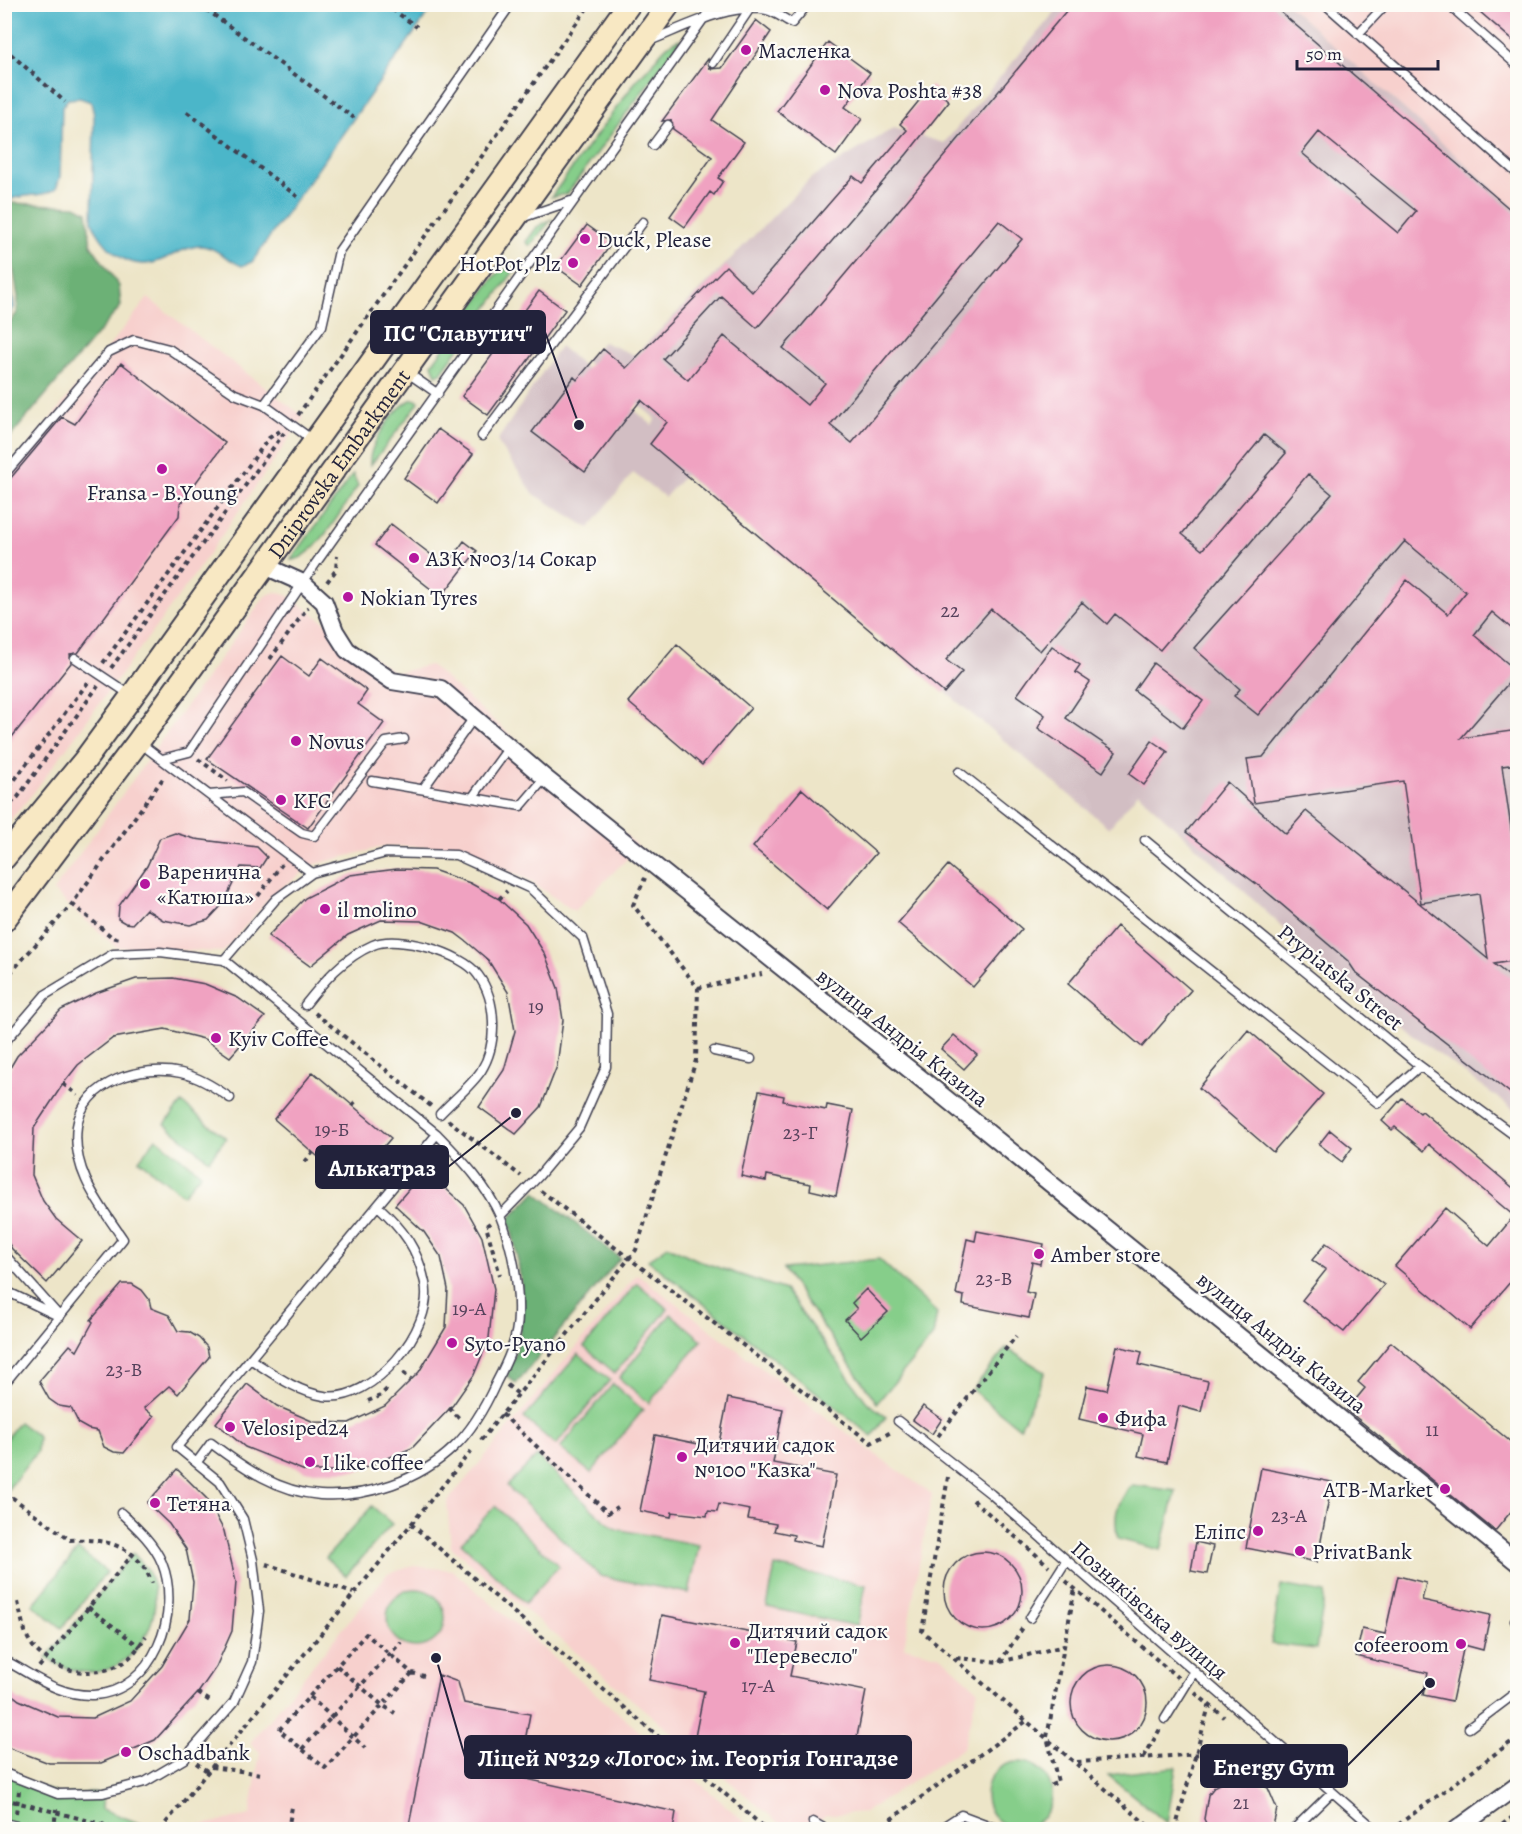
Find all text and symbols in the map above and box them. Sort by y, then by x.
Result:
scale bar [1297,33,1438,71]
place label: Масленка [758,36,852,66]
text: 50 m [1306,42,1342,66]
marker: Масленка [739,43,753,57]
place label: Nova Poshta #38 [837,76,982,106]
marker: Nova Poshta #38 [818,83,832,97]
place label: Duck, Please [597,225,711,255]
marker: Duck, Please [578,232,592,246]
place label: HotPot, Plz [459,249,561,279]
marker: HotPot, Plz [566,256,580,270]
callout: ПС "Славутич" [371,311,545,353]
text: ПС "Славутич" [383,317,533,349]
street label: Dniprovska Embarkment [261,363,418,565]
marker: Fransa - B.Young [155,462,169,476]
place label: Fransa - B.Young [87,478,237,508]
place label: АЗК №03/14 Сокар [425,544,597,574]
marker: АЗК №03/14 Сокар [407,551,421,565]
place label: Nokian Tyres [360,583,478,613]
marker: Nokian Tyres [341,590,355,604]
house number: 22 [941,597,960,624]
place label: Novus [308,727,365,757]
marker: Novus [289,734,303,748]
place label: KFC [293,786,332,816]
marker: KFC [274,793,288,807]
place label: Варенична «Катюша» [157,857,262,912]
marker: Варенична «Катюша» [138,877,152,891]
place label: il molino [337,895,417,925]
marker: il molino [318,902,332,916]
street label: Prypiatska Street [1271,918,1410,1038]
street label: вулиця Андрія Кизила [810,961,995,1115]
house number: 19 [528,993,544,1020]
place label: Kyiv Coffee [228,1024,329,1054]
marker: Kyiv Coffee [209,1031,223,1045]
house number: 19-Б [315,1116,349,1143]
house number: 23-Г [783,1119,817,1146]
callout: Алькатраз [316,1146,448,1188]
text: Алькатраз [327,1152,436,1184]
place label: Amber store [1050,1240,1161,1270]
marker: Amber store [1032,1247,1046,1261]
house number: 23-В [976,1265,1012,1292]
street label: вулиця Андрія Кизила [1190,1265,1373,1421]
house number: 19-А [452,1295,486,1322]
place label: Syto-Pyano [464,1329,566,1359]
marker: Syto-Pyano [445,1336,459,1350]
house number: 23-В [106,1356,142,1383]
place label: Фифа [1115,1404,1168,1434]
marker: Фифа [1096,1411,1110,1425]
place label: Velosiped24 [241,1413,349,1443]
house number: 11 [1425,1416,1439,1443]
marker: Velosiped24 [223,1420,237,1434]
place label: Дитячий садок №100 "Казка" [694,1430,835,1485]
place label: I like coffee [322,1448,424,1478]
marker: Дитячий садок №100 "Казка" [675,1450,689,1464]
marker: I like coffee [303,1455,317,1469]
place label: ATB-Market [1322,1475,1433,1505]
marker: ATB-Market [1438,1482,1452,1496]
place label: Тетяна [167,1489,232,1519]
marker: Тетяна [148,1496,162,1510]
house number: 23-А [1271,1502,1307,1529]
place label: Еліпс [1194,1517,1246,1547]
marker: Еліпс [1251,1524,1265,1538]
street label: Позняківська вулиця [1064,1534,1234,1687]
place label: PrivatBank [1312,1537,1412,1567]
marker: PrivatBank [1293,1544,1307,1558]
place label: Дитячий садок "Перевесло" [747,1616,888,1671]
place label: cofeeroom [1354,1630,1449,1660]
marker: Дитячий садок "Перевесло" [728,1636,742,1650]
marker: cofeeroom [1454,1637,1468,1651]
house number: 17-А [741,1672,775,1699]
callout: Ліцей №329 «Логос» ім. Георгія Гонгадзе [465,1736,911,1778]
place label: Oschadbank [138,1738,250,1768]
text: Ліцей №329 «Логос» ім. Георгія Гонгадзе [478,1742,898,1774]
marker: Oschadbank [119,1745,133,1759]
callout: Energy Gym [1201,1745,1347,1787]
text: Energy Gym [1213,1751,1335,1783]
house number: 21 [1233,1789,1249,1816]

